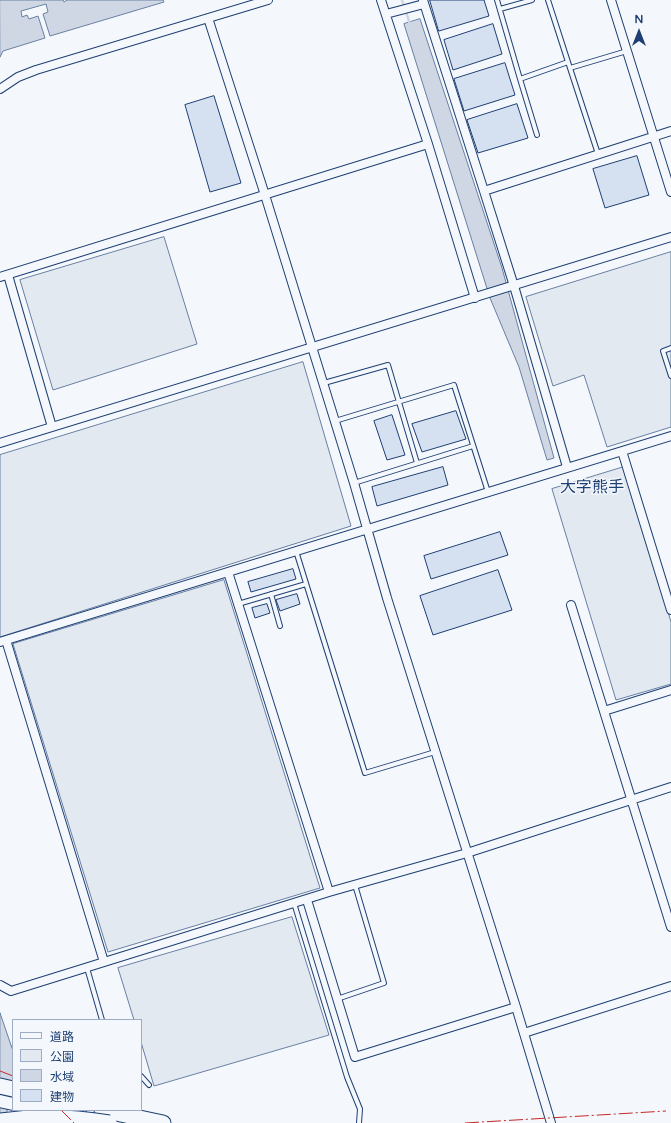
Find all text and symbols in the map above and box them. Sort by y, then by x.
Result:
north arrow [619,12,659,52]
text: N [635,13,643,26]
district label: 大字熊手 [560,478,624,498]
legend [12,1019,142,1111]
text: 道路 [50,1030,74,1044]
text: 公園 [50,1050,74,1064]
text: 水域 [50,1070,74,1084]
text: 建物 [50,1090,74,1104]

